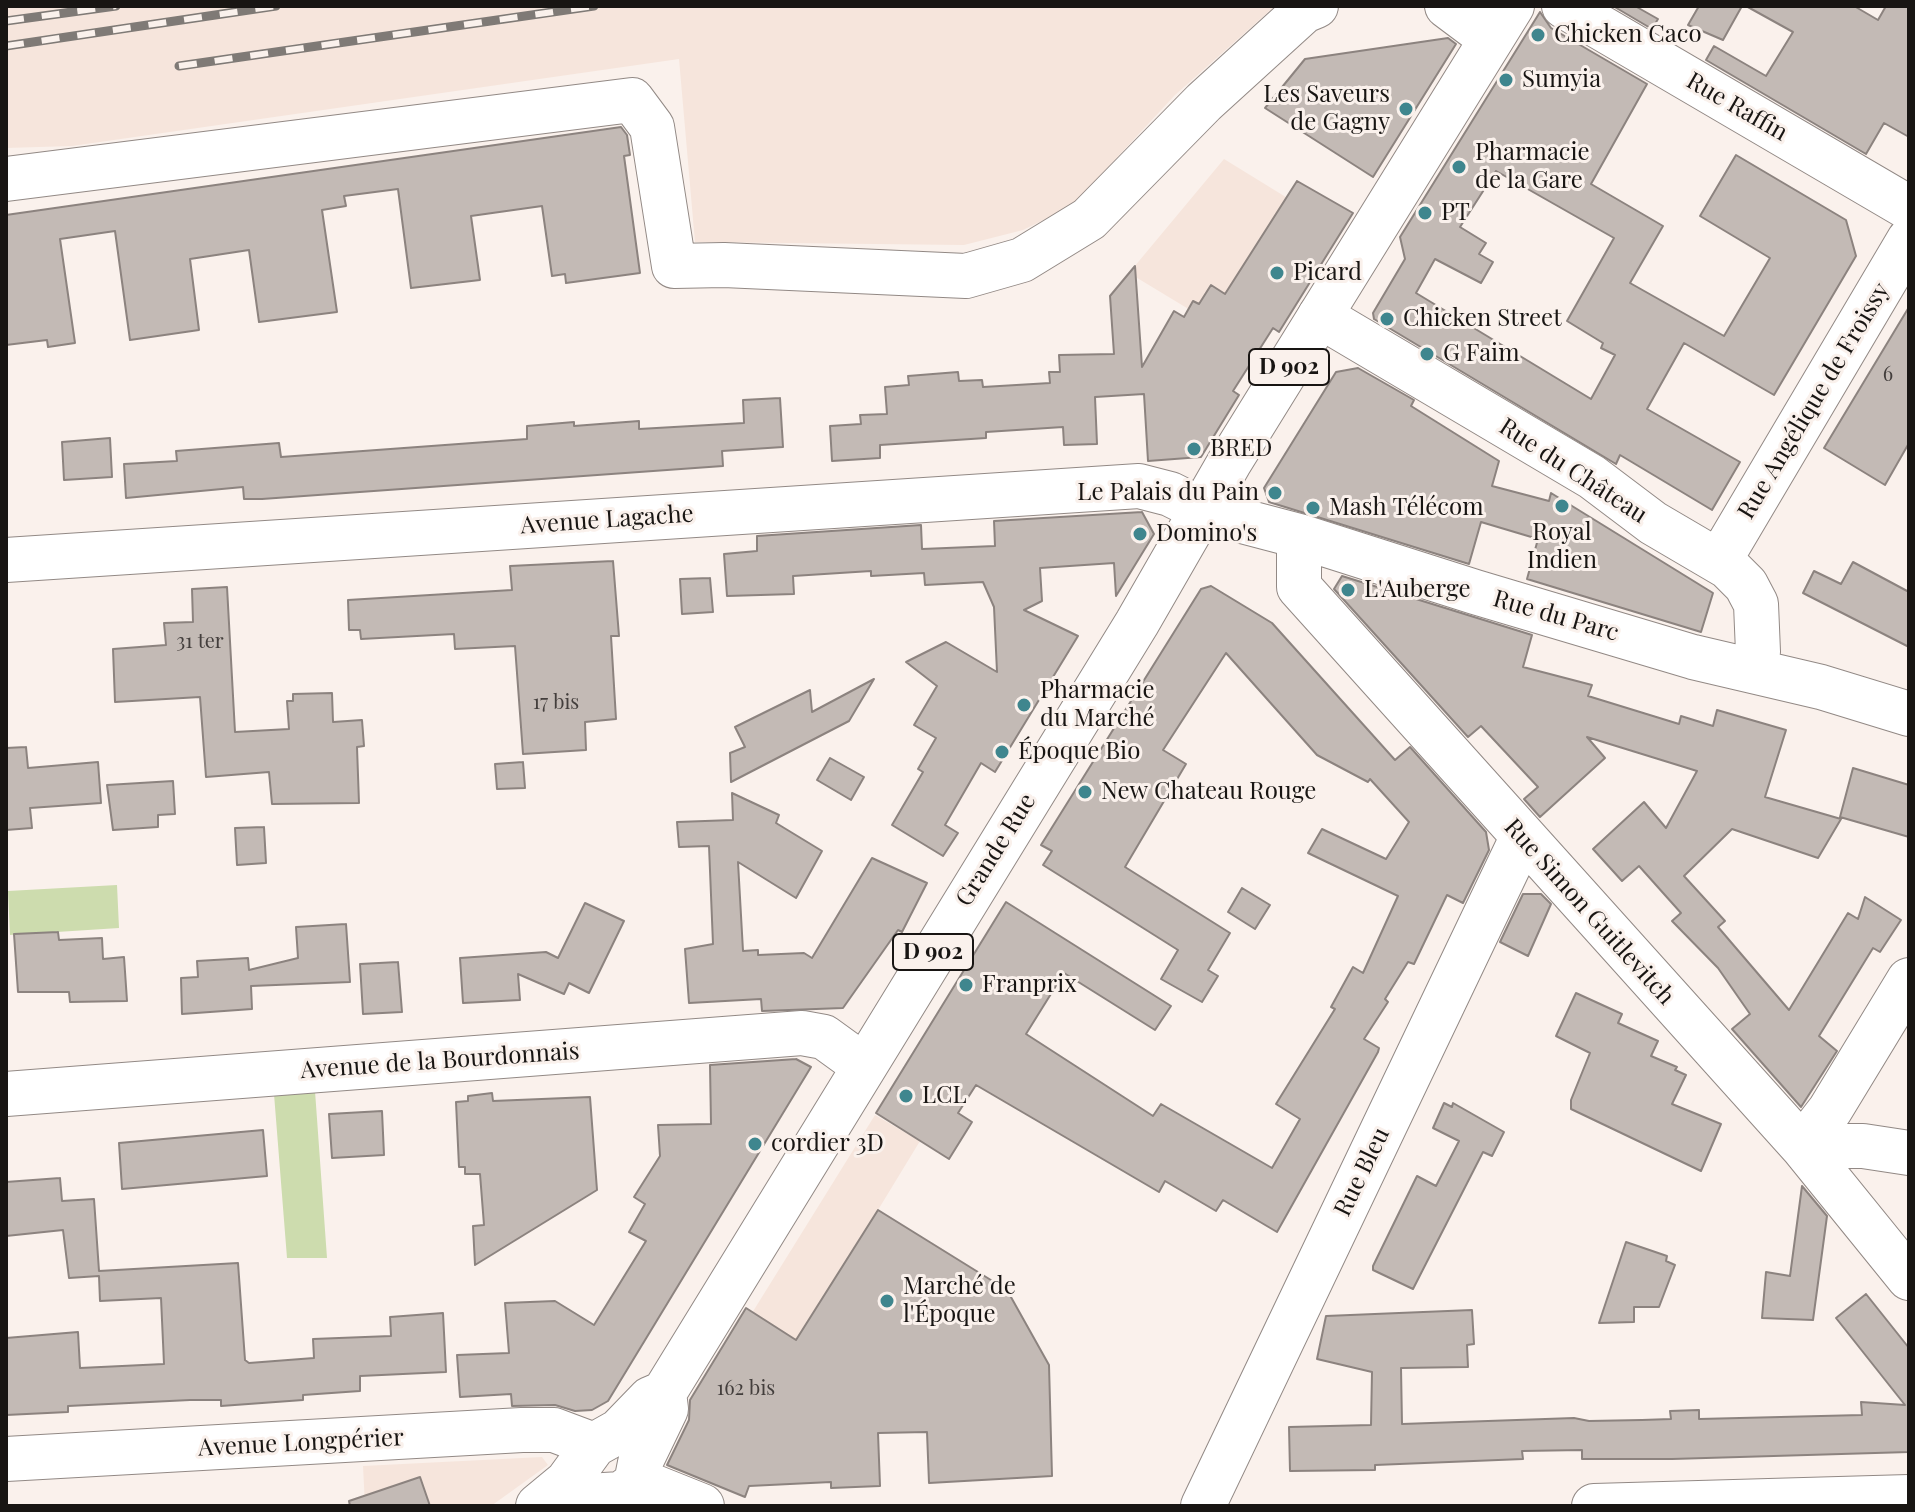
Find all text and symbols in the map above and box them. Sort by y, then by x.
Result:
place label: Chicken Caco [1554,21,1702,49]
marker: Chicken Caco [1529,26,1547,44]
place label: Sumyia [1522,66,1601,94]
street label: Rue Raffin [1681,67,1793,147]
marker: Sumyia [1497,71,1515,89]
place label: Les Saveurs de Gagny [1263,81,1390,137]
marker: Les Saveurs de Gagny [1397,100,1415,118]
place label: Pharmacie de la Gare [1475,139,1590,195]
marker: Pharmacie de la Gare [1450,158,1468,176]
place label: PT [1441,199,1470,227]
marker: PT [1416,204,1434,222]
place label: Picard [1293,259,1362,287]
marker: Picard [1268,264,1286,282]
street label: Rue Angélique de Froissy [1732,278,1896,524]
place label: Chicken Street [1403,305,1562,333]
marker: Chicken Street [1378,310,1396,328]
place label: G Faim [1443,340,1519,368]
marker: G Faim [1418,345,1436,363]
road number: D 902 [1249,349,1329,385]
house number: 6 [1883,363,1893,387]
street label: Rue du Château [1494,412,1652,530]
place label: BRED [1210,435,1272,463]
marker: BRED [1185,440,1203,458]
place label: Le Palais du Pain [1077,479,1259,507]
marker: Le Palais du Pain [1266,484,1284,502]
place label: Mash Télécom [1329,494,1483,522]
marker: Royal Indien [1553,497,1571,515]
marker: Mash Télécom [1304,499,1322,517]
street label: Avenue Lagache [519,500,695,540]
place label: Royal Indien [1527,519,1597,575]
place label: Domino's [1156,520,1257,548]
marker: Domino's [1131,525,1149,543]
place label: L'Auberge [1364,576,1471,604]
marker: L'Auberge [1339,581,1357,599]
street label: Rue du Parc [1490,584,1622,648]
house number: 31 ter [176,630,224,654]
place label: Pharmacie du Marché [1040,677,1155,733]
house number: 17 bis [533,691,579,715]
marker: Pharmacie du Marché [1015,696,1033,714]
place label: Époque Bio [1018,738,1140,766]
marker: Époque Bio [993,743,1011,761]
place label: New Chateau Rouge [1101,778,1316,806]
marker: New Chateau Rouge [1076,783,1094,801]
street label: Grande Rue [950,788,1042,912]
street label: Rue Simon Guitlevitch [1498,813,1680,1011]
road number: D 902 [893,934,973,970]
place label: Franprix [982,971,1077,999]
marker: Franprix [957,976,975,994]
street label: Avenue de la Bourdonnais [299,1037,581,1085]
place label: LCL [922,1082,967,1110]
marker: LCL [897,1087,915,1105]
street label: Rue Bleu [1328,1123,1396,1221]
place label: cordier 3D [771,1130,884,1158]
marker: cordier 3D [746,1135,764,1153]
place label: Marché de l'Époque [903,1273,1016,1329]
marker: Marché de l'Époque [878,1292,896,1310]
house number: 162 bis [717,1377,775,1401]
street label: Avenue Longpérier [197,1423,405,1463]

